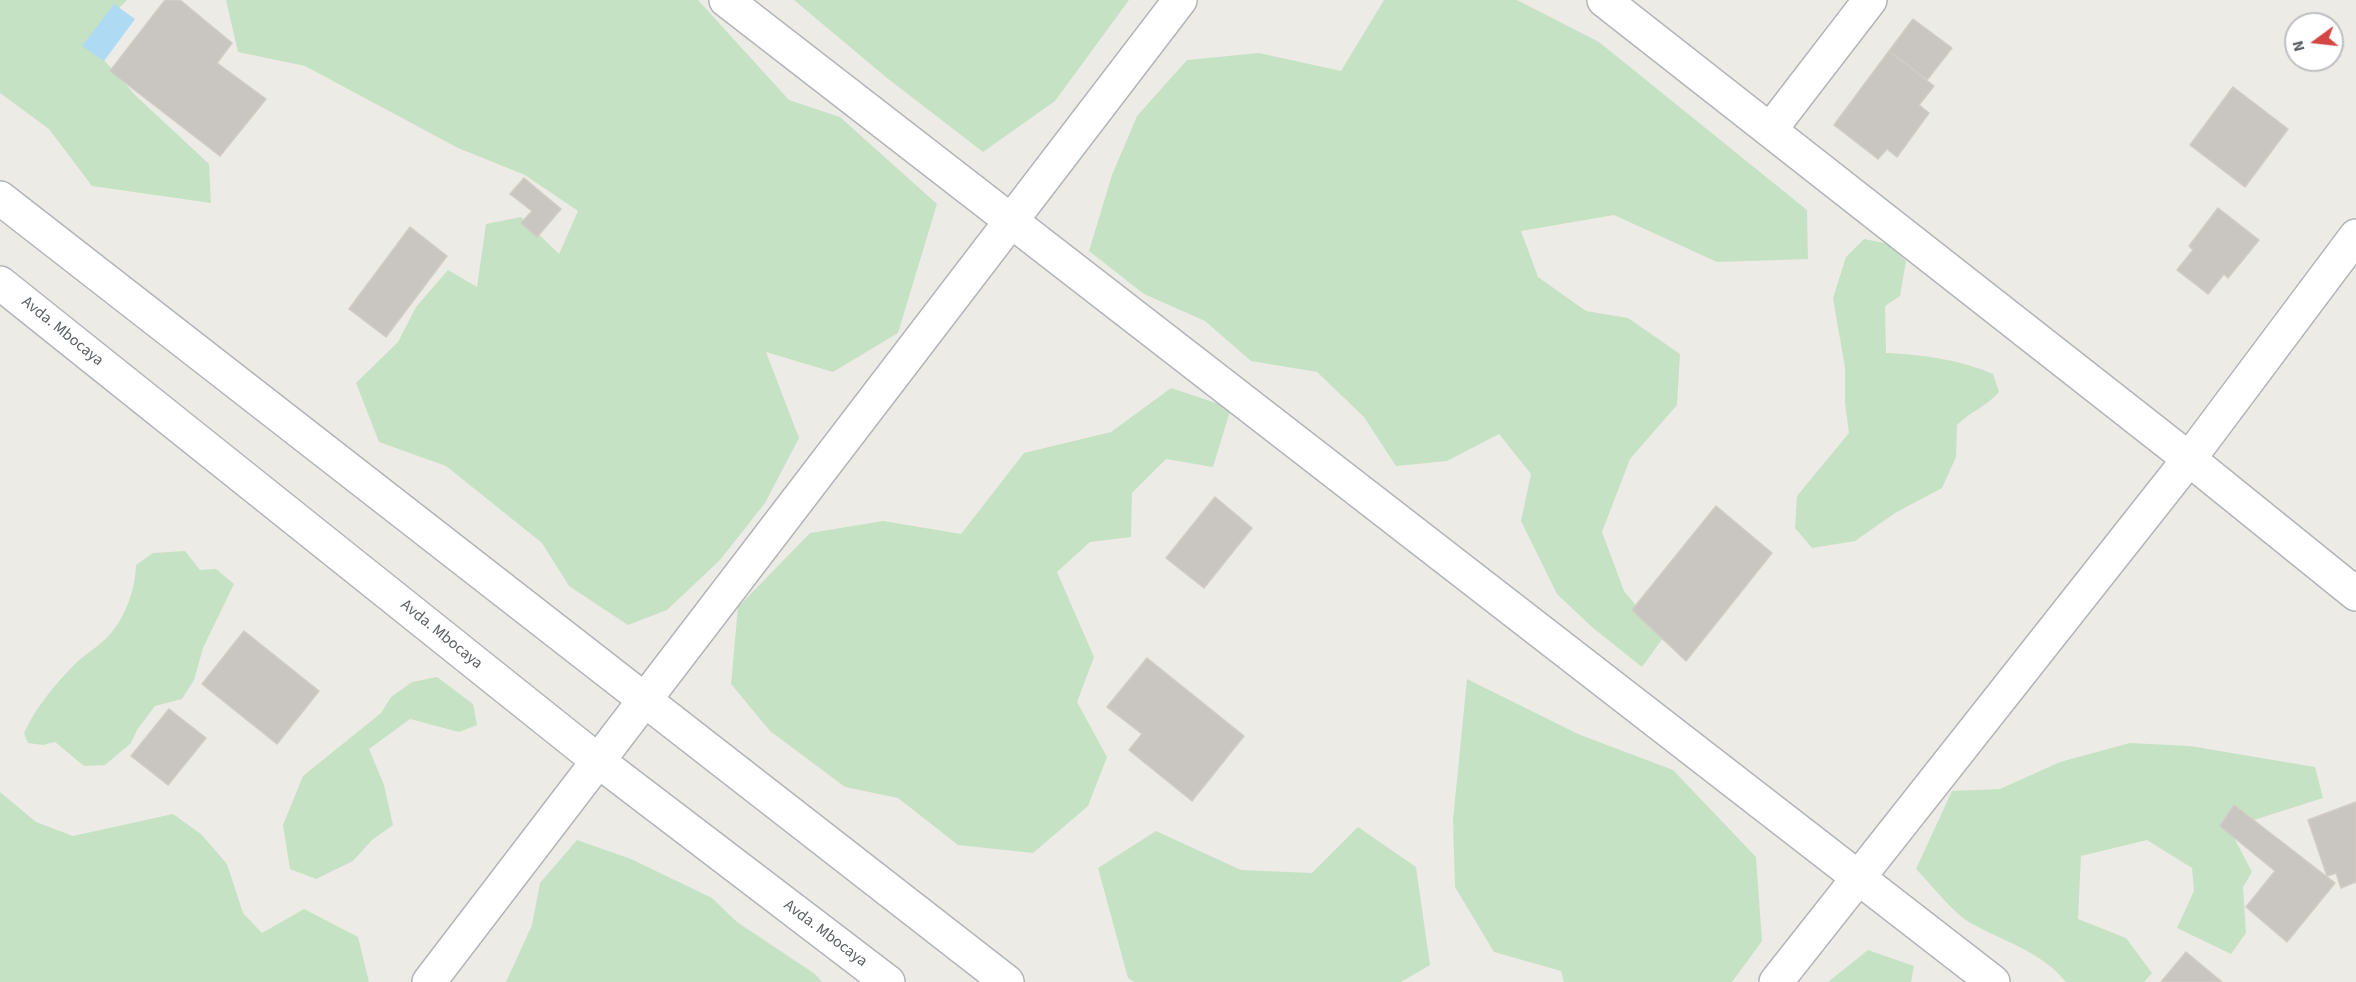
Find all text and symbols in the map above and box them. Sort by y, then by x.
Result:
north arrow [2284,12,2344,72]
text: N [2287,38,2311,54]
street label: Avda. Mbocaya [17,293,107,371]
street label: Avda. Mbocaya [396,596,486,674]
street label: Avda. Mbocaya [779,896,871,972]

